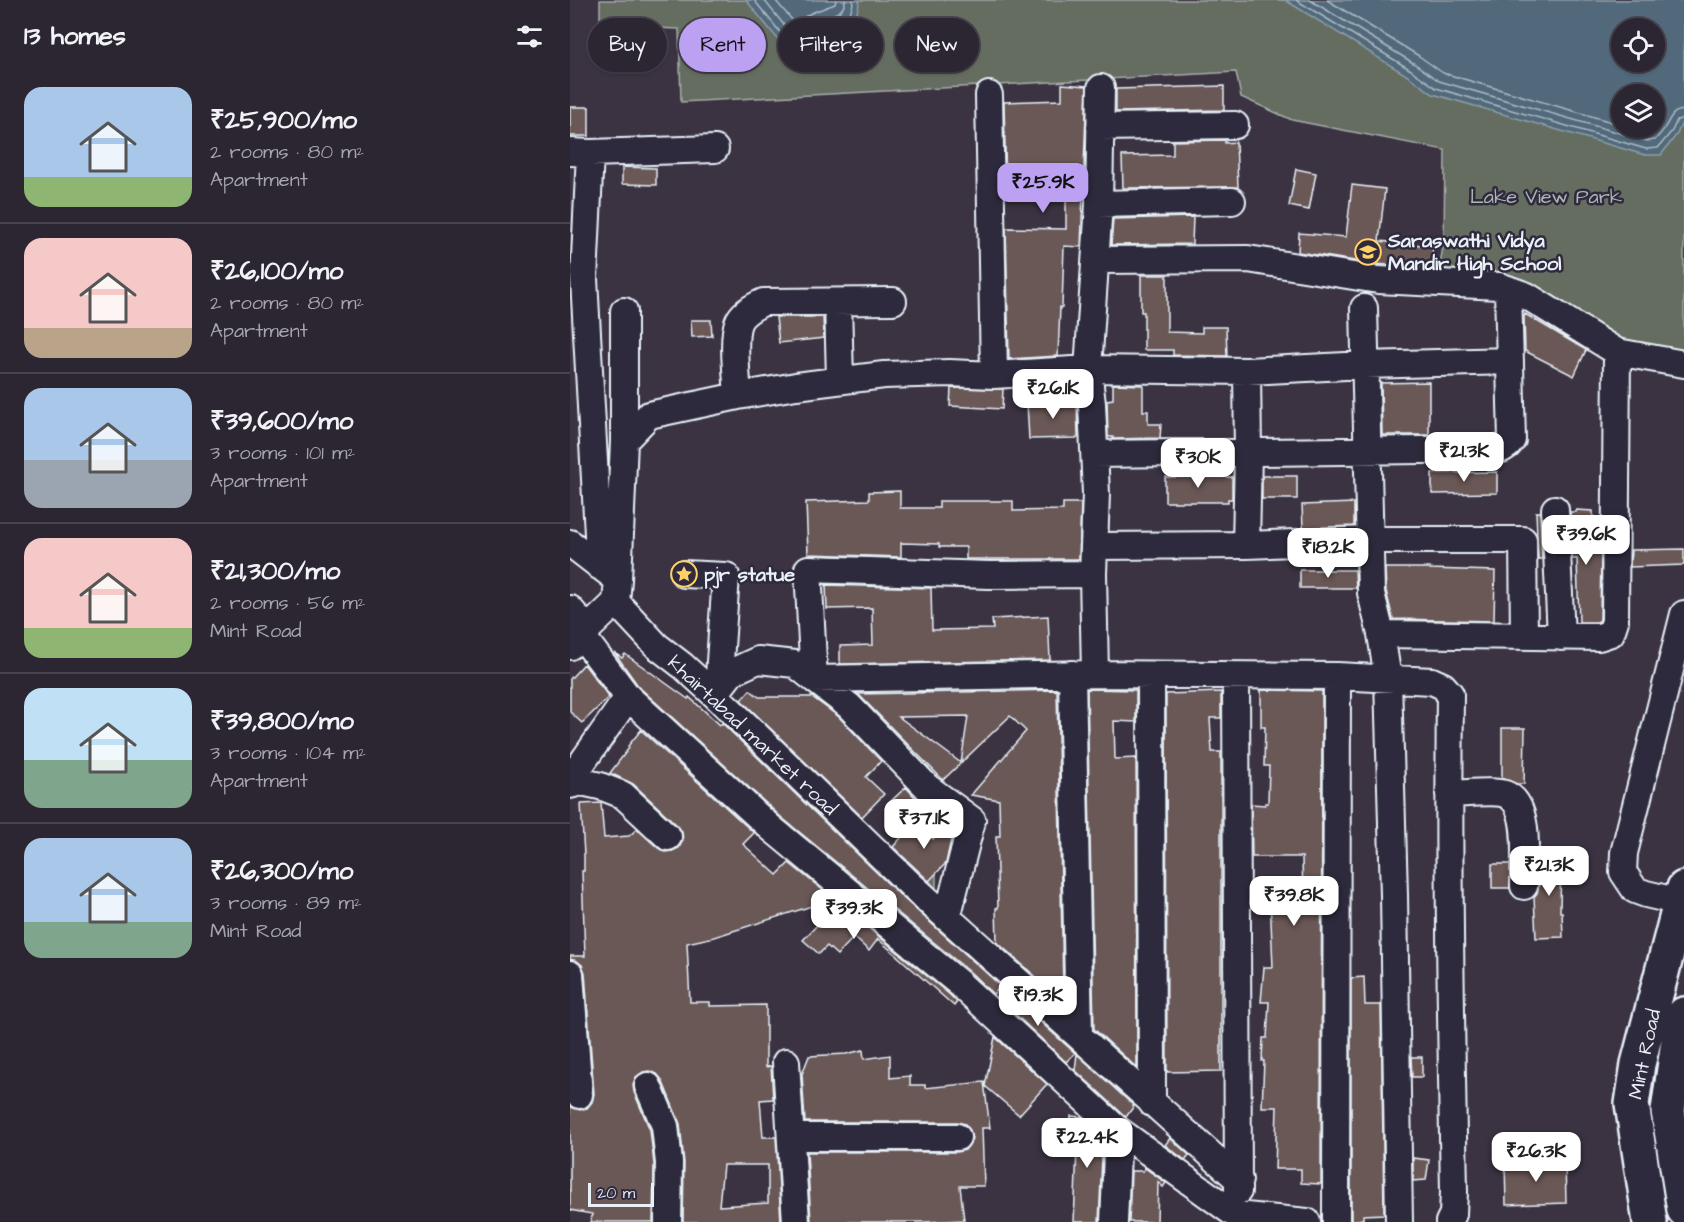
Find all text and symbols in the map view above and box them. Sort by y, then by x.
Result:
text: 13 homes [24,18,126,54]
chip: Buy [588,18,667,72]
chip: Rent [679,18,766,72]
chip: Filters [778,18,883,72]
chip: New [895,18,979,72]
map controls [1611,18,1665,138]
button: locate [1611,18,1665,72]
icon: filters [513,20,546,53]
button: layers [1611,84,1665,138]
text: ₹25,900/mo [210,102,357,138]
icon: home [72,111,144,183]
text: 2 rooms · 80 m² [210,138,364,166]
pin: ₹25.9K [994,163,1092,214]
text: Apartment [210,166,308,194]
text: ₹25.9K [1011,168,1075,196]
park label: Lake View Park [1470,183,1622,211]
place label: Saraswathi Vidya Mandir High School [1387,227,1561,279]
school or university icon: Saraswathi Vidya Mandir High School [1353,237,1383,267]
text: ₹26,100/mo [210,253,344,289]
icon: home [72,262,144,334]
text: 2 rooms · 80 m² [210,289,364,317]
text: Apartment [210,317,308,345]
pin: ₹26.1K [1004,369,1102,420]
text: ₹26.1K [1027,374,1079,402]
text: ₹39,600/mo [210,403,353,439]
icon: home [72,412,144,484]
pin: ₹21.3K [1415,432,1513,483]
text: ₹21.3K [1439,437,1489,465]
pin: ₹30K [1162,438,1234,489]
text: 3 rooms · 101 m² [210,439,355,467]
text: ₹30K [1175,443,1221,471]
text: Apartment [210,467,308,495]
pin: ₹39.6K [1537,515,1635,566]
text: ₹39.6K [1556,520,1616,548]
pin: ₹18.2K [1279,528,1377,579]
text: ₹18.2K [1301,533,1355,561]
text: ₹21,300/mo [210,553,340,589]
place icon: pjr statue [669,559,699,589]
place label: pjr statue [704,561,795,589]
icon: home [72,562,144,634]
text: 2 rooms · 56 m² [210,589,365,617]
text: Mint Road [210,617,302,645]
street label: khairtabad market road [661,649,843,822]
text: ₹39,800/mo [210,703,354,739]
icon: home [72,712,144,784]
text: 3 rooms · 104 m² [210,739,366,767]
text: Apartment [210,767,308,795]
pin: ₹37.1K [875,799,973,850]
text: ₹37.1K [898,804,950,832]
pin: ₹21.3K [1500,846,1598,897]
text: ₹21.3K [1524,851,1574,879]
text: ₹26,300/mo [210,853,353,889]
icon: home [72,862,144,934]
pin: ₹39.8K [1245,876,1343,927]
text: ₹39.8K [1264,881,1324,909]
text: 3 rooms · 89 m² [210,889,362,917]
pin: ₹39.3K [805,889,903,940]
text: ₹39.3K [825,894,883,922]
text: Mint Road [210,917,302,945]
pin: ₹19.3K [989,976,1087,1027]
text: ₹19.3K [1013,981,1063,1009]
street label: Mint Road [1622,1006,1668,1102]
pin: ₹22.4K [1038,1118,1136,1169]
text: ₹22.4K [1056,1123,1118,1151]
pin: ₹26.3K [1487,1132,1585,1183]
text: ₹26.3K [1506,1137,1566,1165]
scale bar [588,1180,654,1208]
text: 20 m [597,1182,635,1204]

